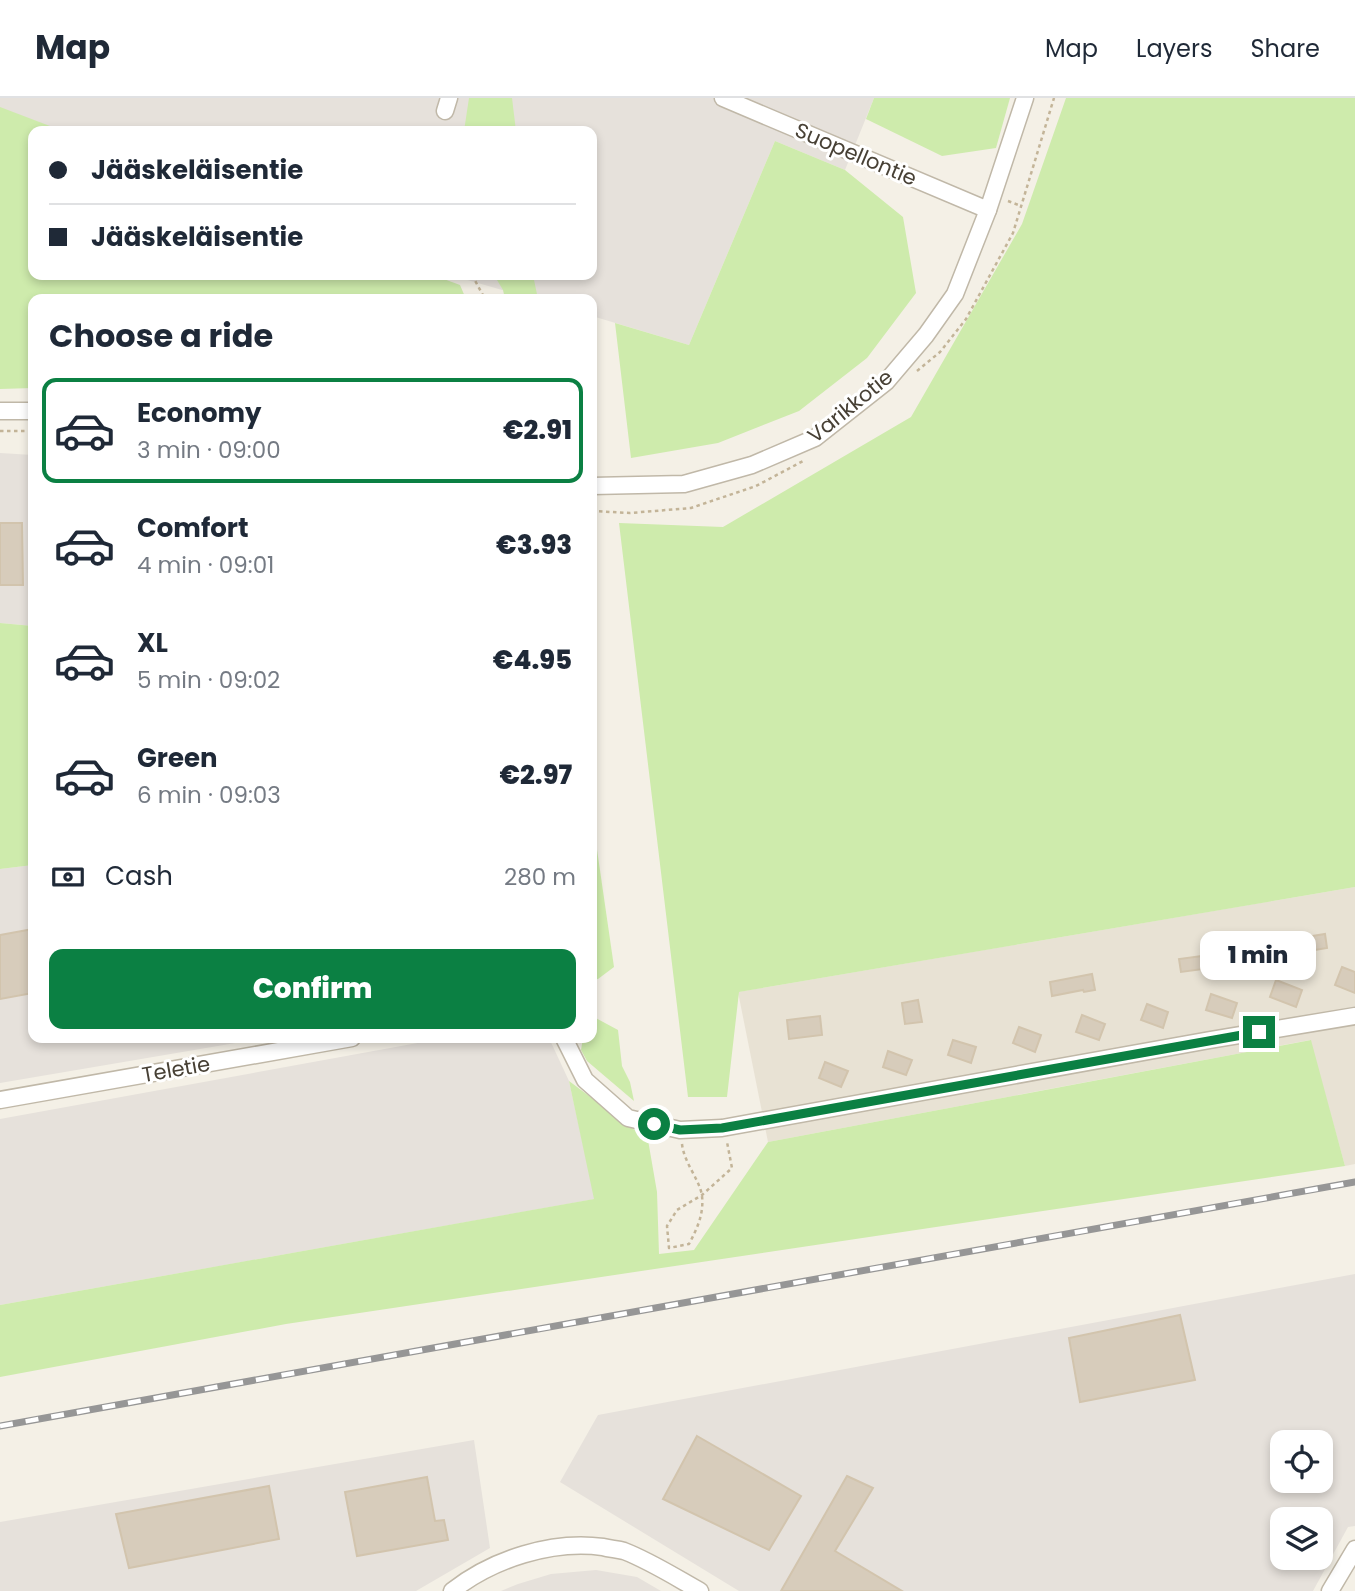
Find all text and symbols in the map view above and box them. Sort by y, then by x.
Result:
text: Map [35,24,110,71]
text: Map [1045,32,1098,65]
text: Layers [1136,32,1212,65]
text: Share [1250,32,1320,65]
street label: Suopellontie [791,115,921,193]
text: Jääskeläisentie [91,152,303,188]
text: Jääskeläisentie [91,219,303,255]
text: Choose a ride [49,313,273,358]
street label: Varikkotie [801,363,899,449]
text: Economy [137,395,261,431]
icon: car [53,399,116,462]
text: €2.91 [503,412,572,448]
text: 3 min · 09:00 [137,434,281,466]
text: Comfort [137,510,249,546]
icon: car [53,514,116,577]
text: €3.93 [496,527,572,563]
text: 4 min · 09:01 [137,549,274,581]
text: XL [137,625,168,661]
icon: car [53,629,116,692]
text: €4.95 [493,642,572,678]
text: 5 min · 09:02 [137,664,280,696]
text: Green [137,740,218,776]
icon: car [53,744,116,807]
text: €2.97 [499,757,572,793]
text: 6 min · 09:03 [137,779,281,811]
icon: cash [49,858,87,896]
text: Cash [105,858,173,894]
text: 280 m [504,861,576,893]
callout: 1 min [1201,930,1317,979]
text: 1 min [1228,939,1288,971]
button: Confirm [49,949,576,1029]
route end [1243,1016,1275,1048]
street label: Teletie [140,1049,212,1089]
route start [638,1108,670,1140]
map controls [1270,1430,1333,1570]
button: locate [1270,1430,1333,1493]
button: layers [1270,1507,1333,1570]

